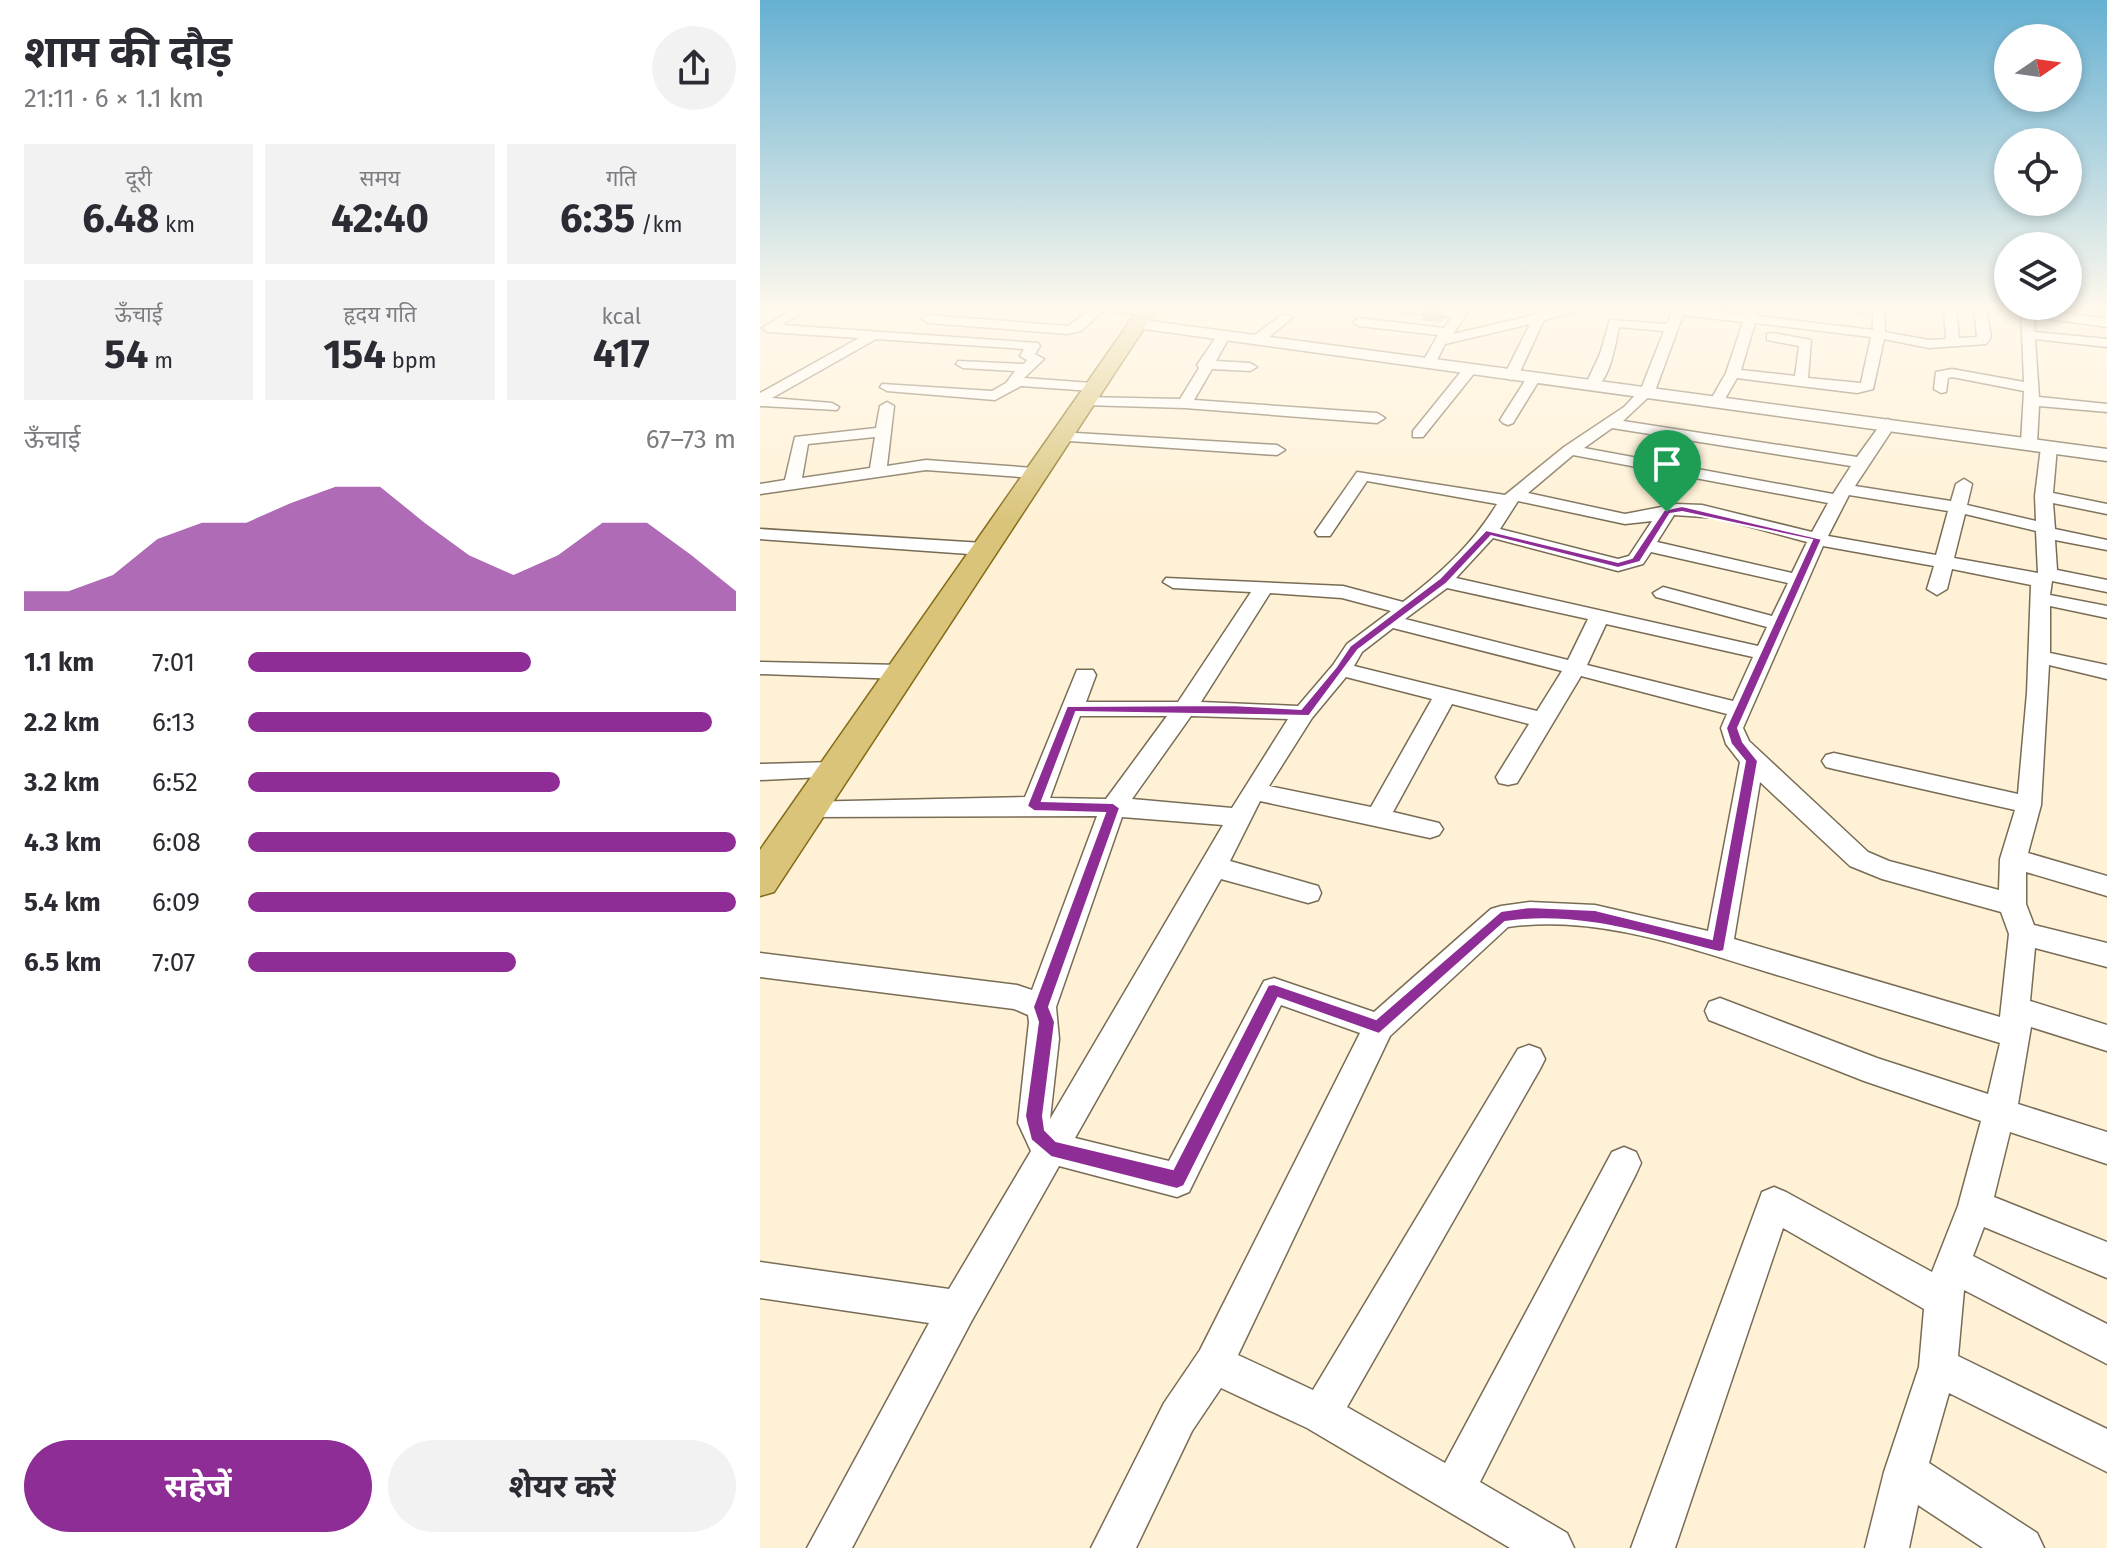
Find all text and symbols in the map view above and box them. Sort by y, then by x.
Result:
north arrow [1994,24,2082,112]
map controls [1994,24,2082,320]
text: शाम की दौड़ [24,26,232,79]
button: share [652,26,736,110]
text: 21:11 · 6 × 1.1 km [24,83,204,114]
button: locate [1994,128,2082,216]
text: दूरी [125,165,152,192]
text: समय [360,165,400,192]
text: गति [606,165,637,192]
text: 6.48 [82,195,159,243]
text: 42:40 [331,195,429,243]
text: 6:35 [560,195,635,243]
text: km [159,211,195,238]
text: /km [635,211,683,238]
button: layers [1994,232,2082,320]
text: ऊँचाई [115,301,163,328]
text: हृदय गति [343,301,416,328]
text: kcal [602,303,641,330]
text: 417 [593,330,650,378]
text: 54 [104,331,148,379]
text: 154 [323,331,386,379]
text: m [148,347,173,374]
text: bpm [386,347,437,374]
text: ऊँचाई [24,424,80,455]
text: 67–73 m [646,424,736,455]
pin [1633,430,1701,512]
icon: arrive [1645,442,1689,486]
text: 1.1 km [24,647,94,678]
text: 7:01 [152,647,195,678]
text: 2.2 km [24,707,100,738]
text: 6:13 [152,707,195,738]
text: 3.2 km [24,767,100,798]
text: 6:52 [152,767,198,798]
text: 4.3 km [24,827,101,858]
text: 6:08 [152,827,201,858]
text: 5.4 km [24,887,101,918]
text: 6:09 [152,887,200,918]
text: 6.5 km [24,947,102,978]
text: 7:07 [152,947,195,978]
button: सहेजें [24,1440,372,1532]
button: शेयर करें [388,1440,736,1532]

